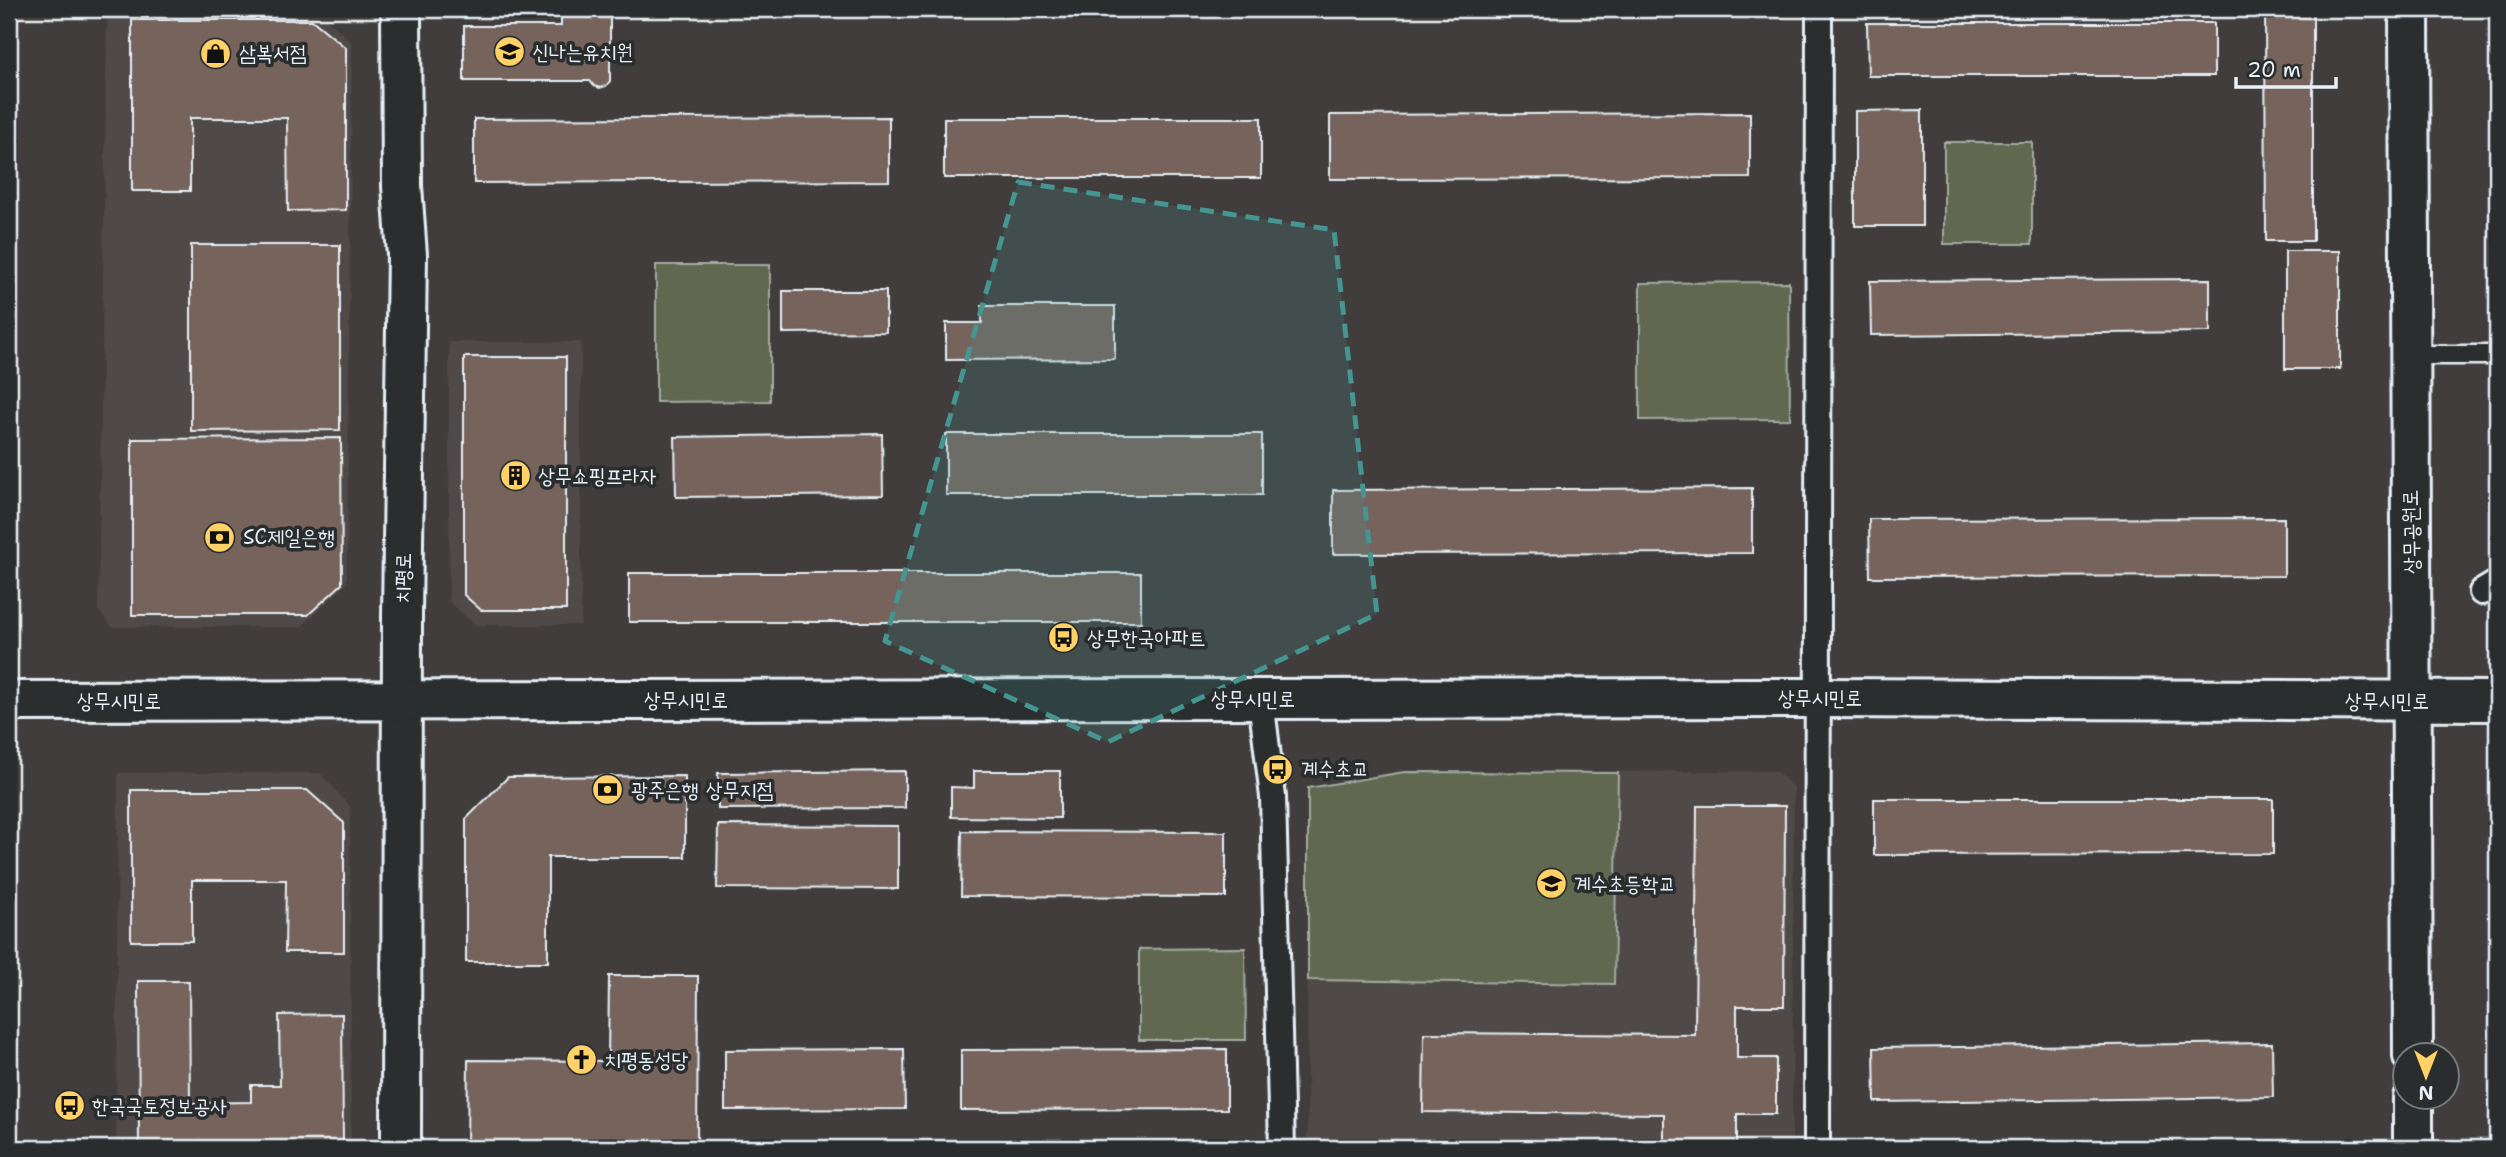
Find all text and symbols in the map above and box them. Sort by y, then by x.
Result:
school or university icon: 신나는유치원 [492,35,526,69]
shop icon: 삼복서점 [199,36,233,70]
place label: 신나는유치원 [532,38,633,66]
place label: 삼복서점 [239,39,307,67]
scale bar [2236,46,2336,90]
text: 20 m [2247,56,2301,84]
building icon: 상무쇼핑프라자 [498,459,532,493]
place label: 상무쇼핑프라자 [538,462,656,490]
street label: 상무공원로 [2396,490,2426,574]
bank icon: SC제일은행 [203,520,237,554]
place label: SC제일은행 [243,523,335,551]
street label: 치평로 [389,552,417,604]
bus stop icon: 상무한국아파트 [1047,621,1081,655]
place label: 상무한국아파트 [1087,624,1205,652]
street label: 상무시민로 [1778,684,1862,712]
street label: 상무시민로 [1211,685,1295,713]
street label: 상무시민로 [644,686,728,714]
street label: 상무시민로 [77,687,161,715]
street label: 상무시민로 [2345,687,2429,715]
bus stop icon: 계수초교 [1261,752,1295,786]
place label: 계수초교 [1301,755,1369,783]
bank icon: 광주은행 상무지점 [591,773,625,807]
place label: 광주은행 상무지점 [631,776,773,804]
school or university icon: 계수초등학교 [1534,867,1568,901]
place label: 계수초등학교 [1574,870,1675,898]
north arrow [2390,1042,2460,1112]
church icon: 치평동성당 [564,1043,598,1077]
place label: 치평동성당 [604,1046,689,1074]
text: N [2418,1080,2434,1105]
bus stop icon: 한국국토정보공사 [52,1089,86,1123]
place label: 한국국토정보공사 [92,1092,227,1120]

